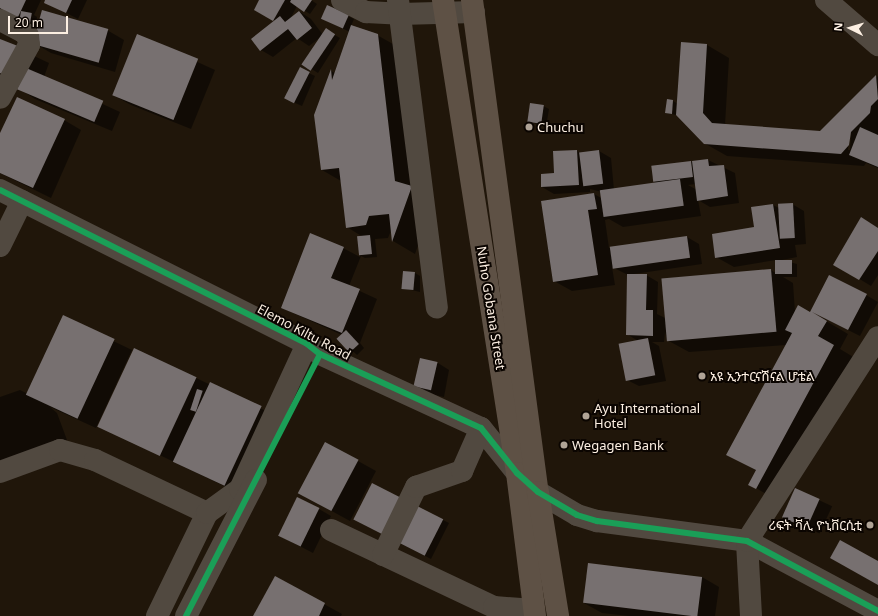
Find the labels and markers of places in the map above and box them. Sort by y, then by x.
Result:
place label: Chuchu [537,119,584,135]
marker: Chuchu [524,122,534,132]
place label: አዩ ኢንተርናሽናል ሆቴል [710,368,815,384]
marker: አዩ ኢንተርናሽናል ሆቴል [697,371,707,381]
place label: Ayu International Hotel [594,401,700,432]
marker: Ayu International Hotel [581,411,591,421]
place label: Wegagen Bank [572,437,664,453]
marker: Wegagen Bank [559,440,569,450]
place label: ሪፍት ቫሊ ዮኒቨርሲቲ [768,517,862,533]
marker: ሪፍት ቫሊ ዮኒቨርሲቲ [865,520,875,530]

